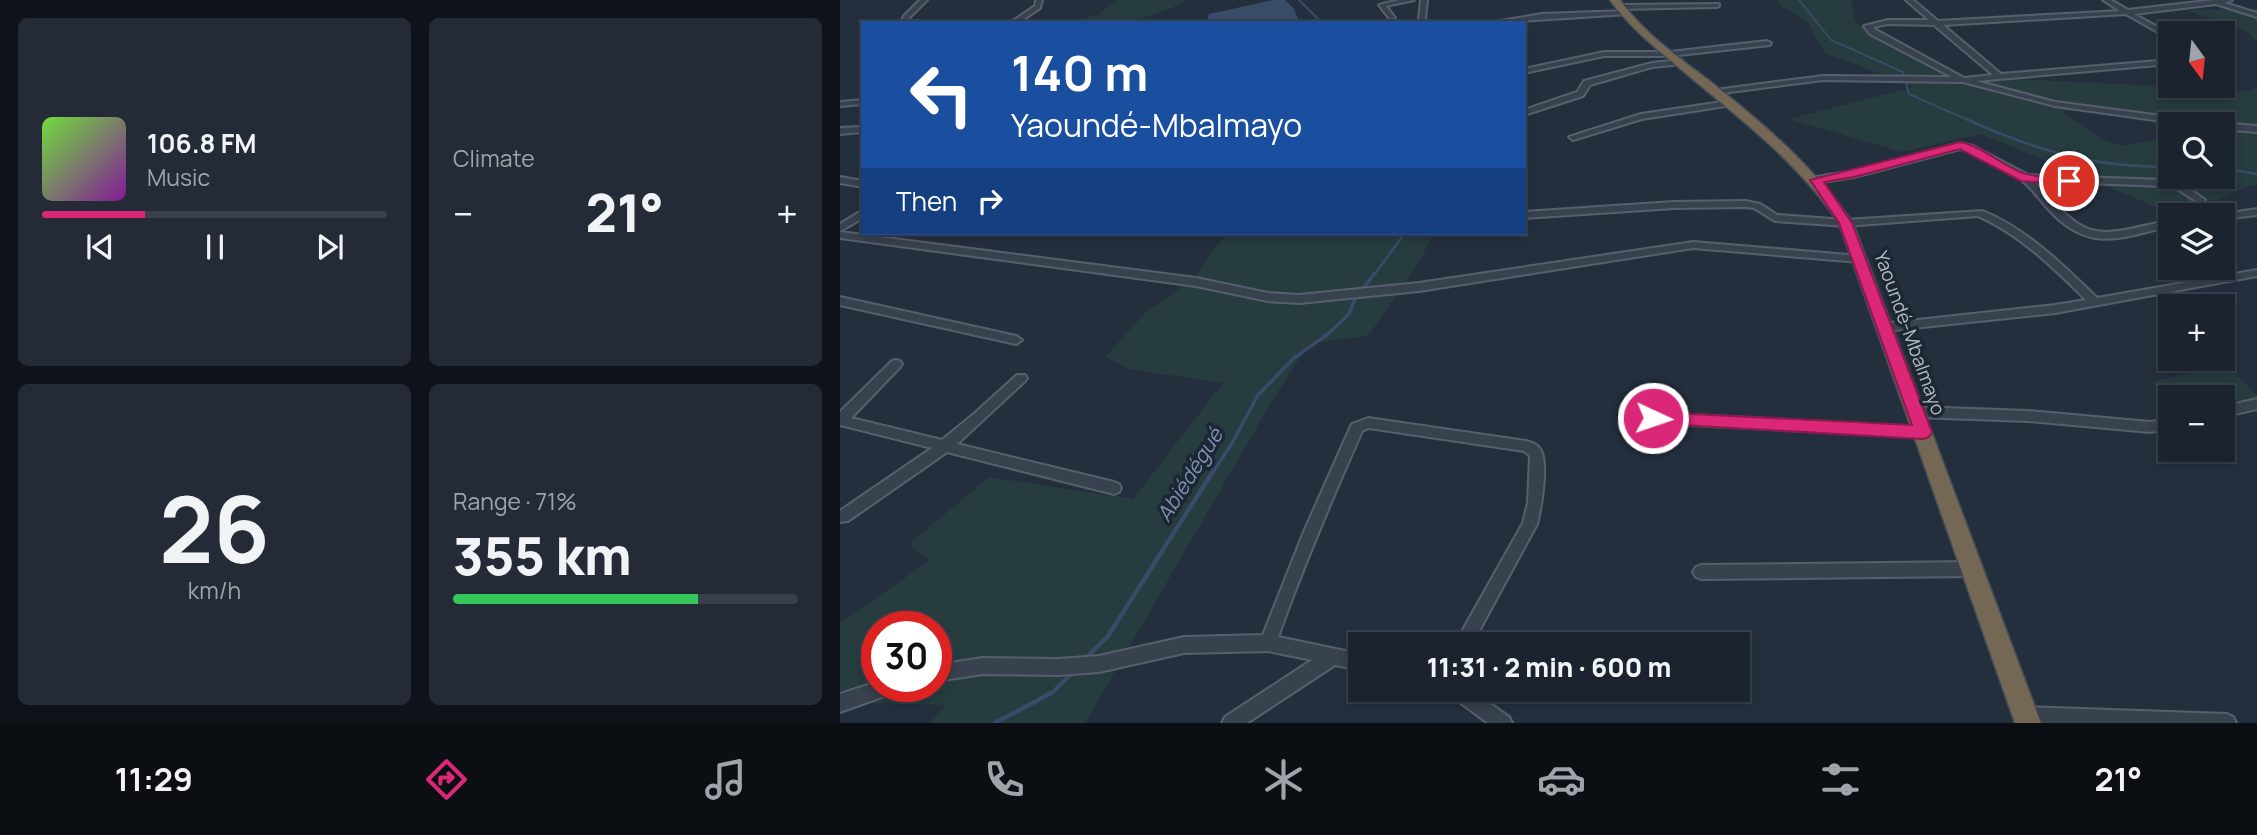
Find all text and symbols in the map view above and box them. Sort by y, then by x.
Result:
north arrow [2158,21,2235,98]
map controls [2158,21,2235,462]
text: 140 m [1011,39,1148,106]
icon: left [896,49,987,140]
text: Yaoundé-Mbalmayo [1011,103,1302,147]
button: search [2158,112,2235,189]
text: 106.8 FM [147,125,257,161]
text: Climate [453,142,535,174]
pin [2039,151,2099,211]
text: Music [147,161,210,193]
icon: arrive [2050,162,2088,200]
text: 21° [586,177,664,248]
icon: right [971,182,1009,220]
text: Then [896,183,957,219]
text: − [453,187,474,239]
text: + [776,187,798,239]
button: layers [2158,203,2235,280]
icon: previous [81,228,119,266]
icon: pause [196,228,234,266]
icon: next [311,228,349,266]
street label: Yaoundé-Mbalmayo [1868,247,1952,419]
button: + [2158,294,2235,371]
position arrow [1616,381,1690,455]
button: − [2158,385,2235,462]
water label: Abiédégué [1150,421,1230,526]
text: 26 [159,466,270,590]
text: Range · 71% [453,485,577,517]
text: 355 km [453,520,632,591]
text: km/h [188,574,241,606]
speed limit sign: 30 [861,611,952,702]
text: 11:31 · 2 min · 600 m [1427,649,1671,685]
icon: directions [422,755,471,804]
icon: music [701,755,750,804]
icon: phone [980,755,1029,804]
icon: climate [1259,755,1308,804]
icon: car [1537,755,1586,804]
icon: filters [1816,755,1865,804]
text: 11:29 [115,757,193,801]
text: 21° [2095,757,2142,801]

